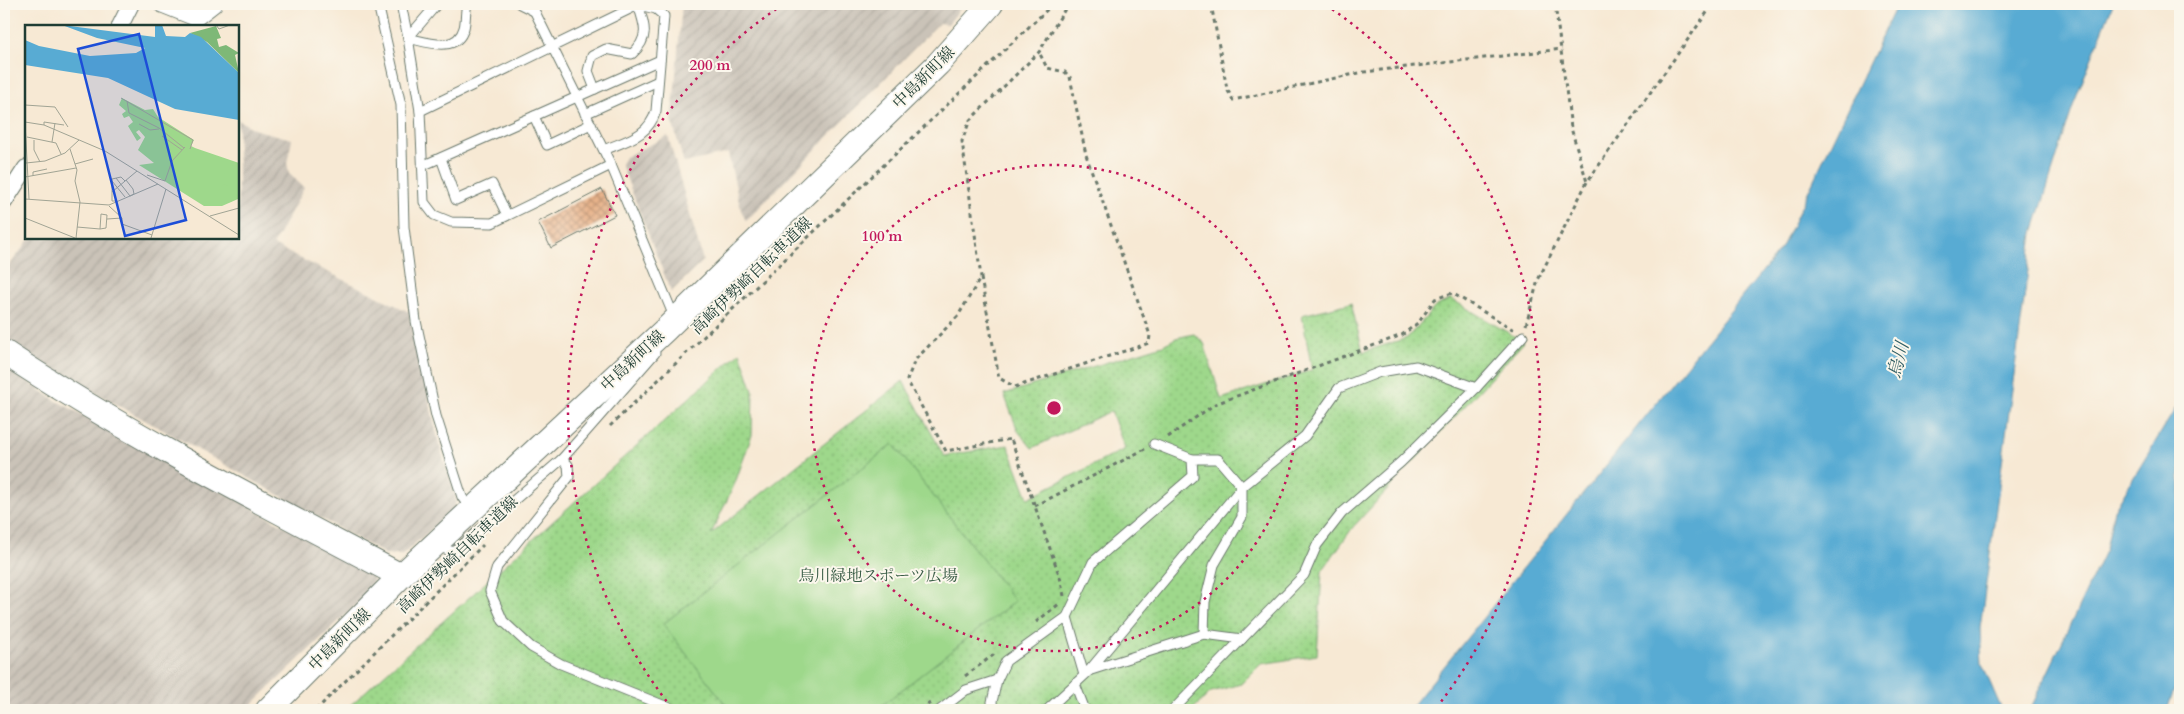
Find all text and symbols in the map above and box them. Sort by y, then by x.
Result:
inset map [25,25,239,239]
street label: 中島新町線 [888,42,960,114]
text: 200 m [690,55,731,75]
street label: 高崎伊勢崎自転車道線 [687,212,817,339]
text: 100 m [862,226,903,246]
street label: 中島新町線 [596,325,669,396]
water label: 烏川 [1882,338,1916,381]
centre of rings [1045,399,1063,417]
street label: 高崎伊勢崎自転車道線 [393,491,523,618]
park label: 烏川緑地スポーツ広場 [798,565,958,587]
street label: 中島新町線 [304,604,376,676]

